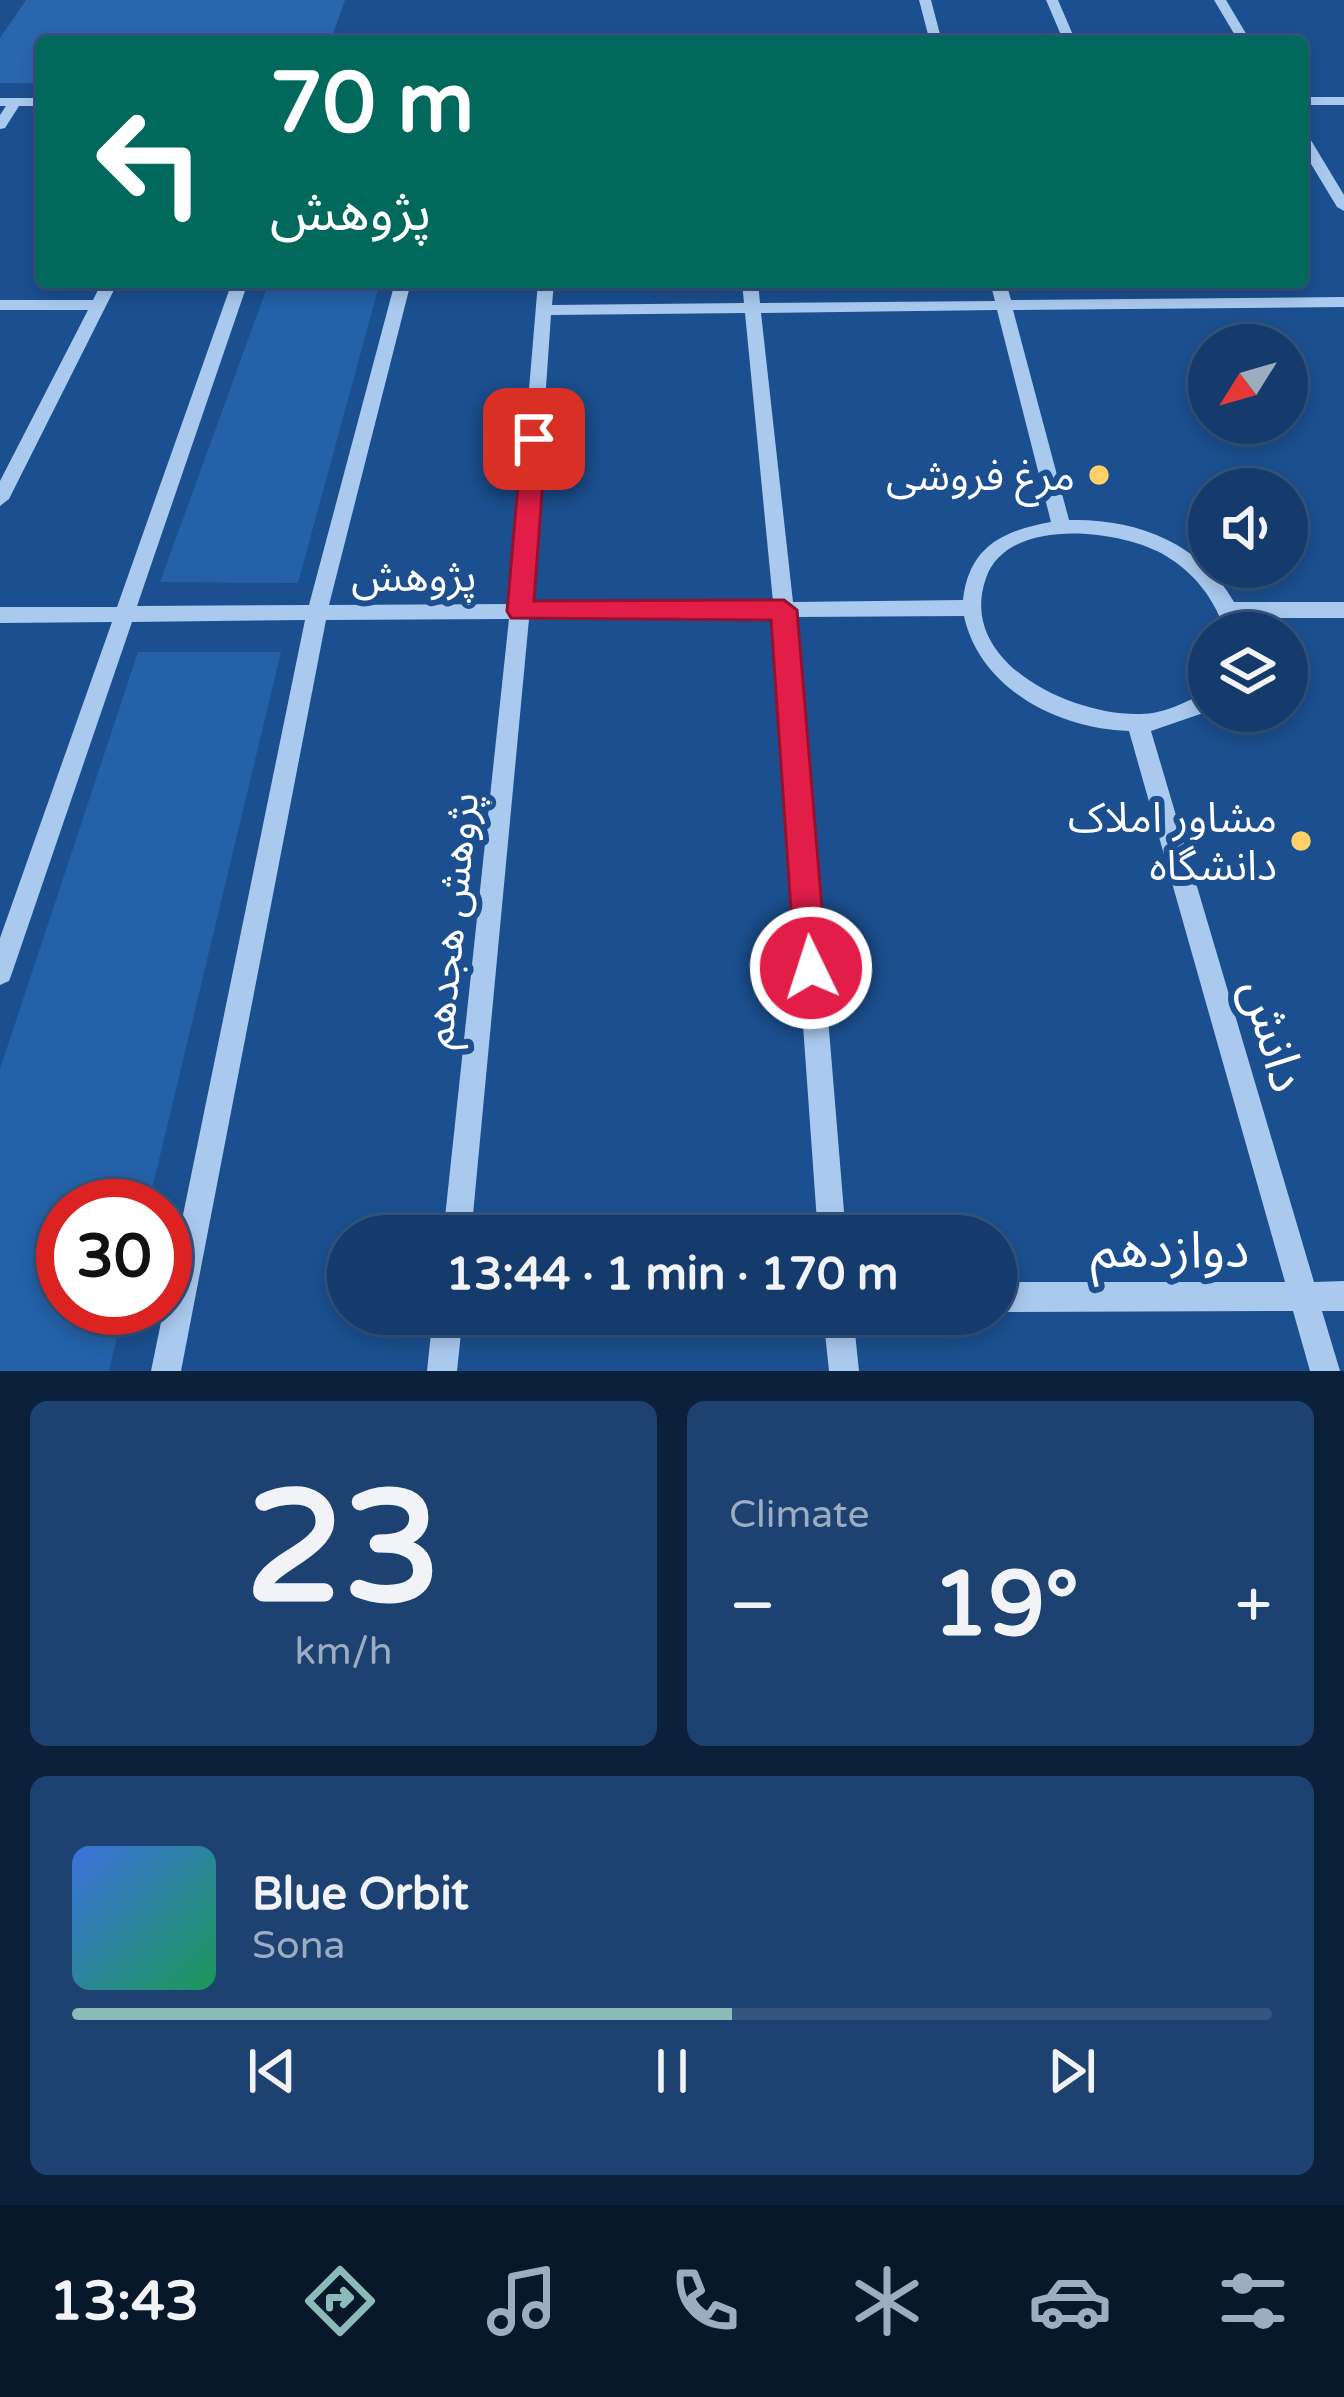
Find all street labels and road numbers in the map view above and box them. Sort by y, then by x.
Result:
street label: پژوهش [351,552,477,603]
street label: پژوهش هجدهم [413,790,495,1051]
street label: دانش [1227,972,1319,1099]
street label: دوازدهم [1091,1220,1249,1288]

